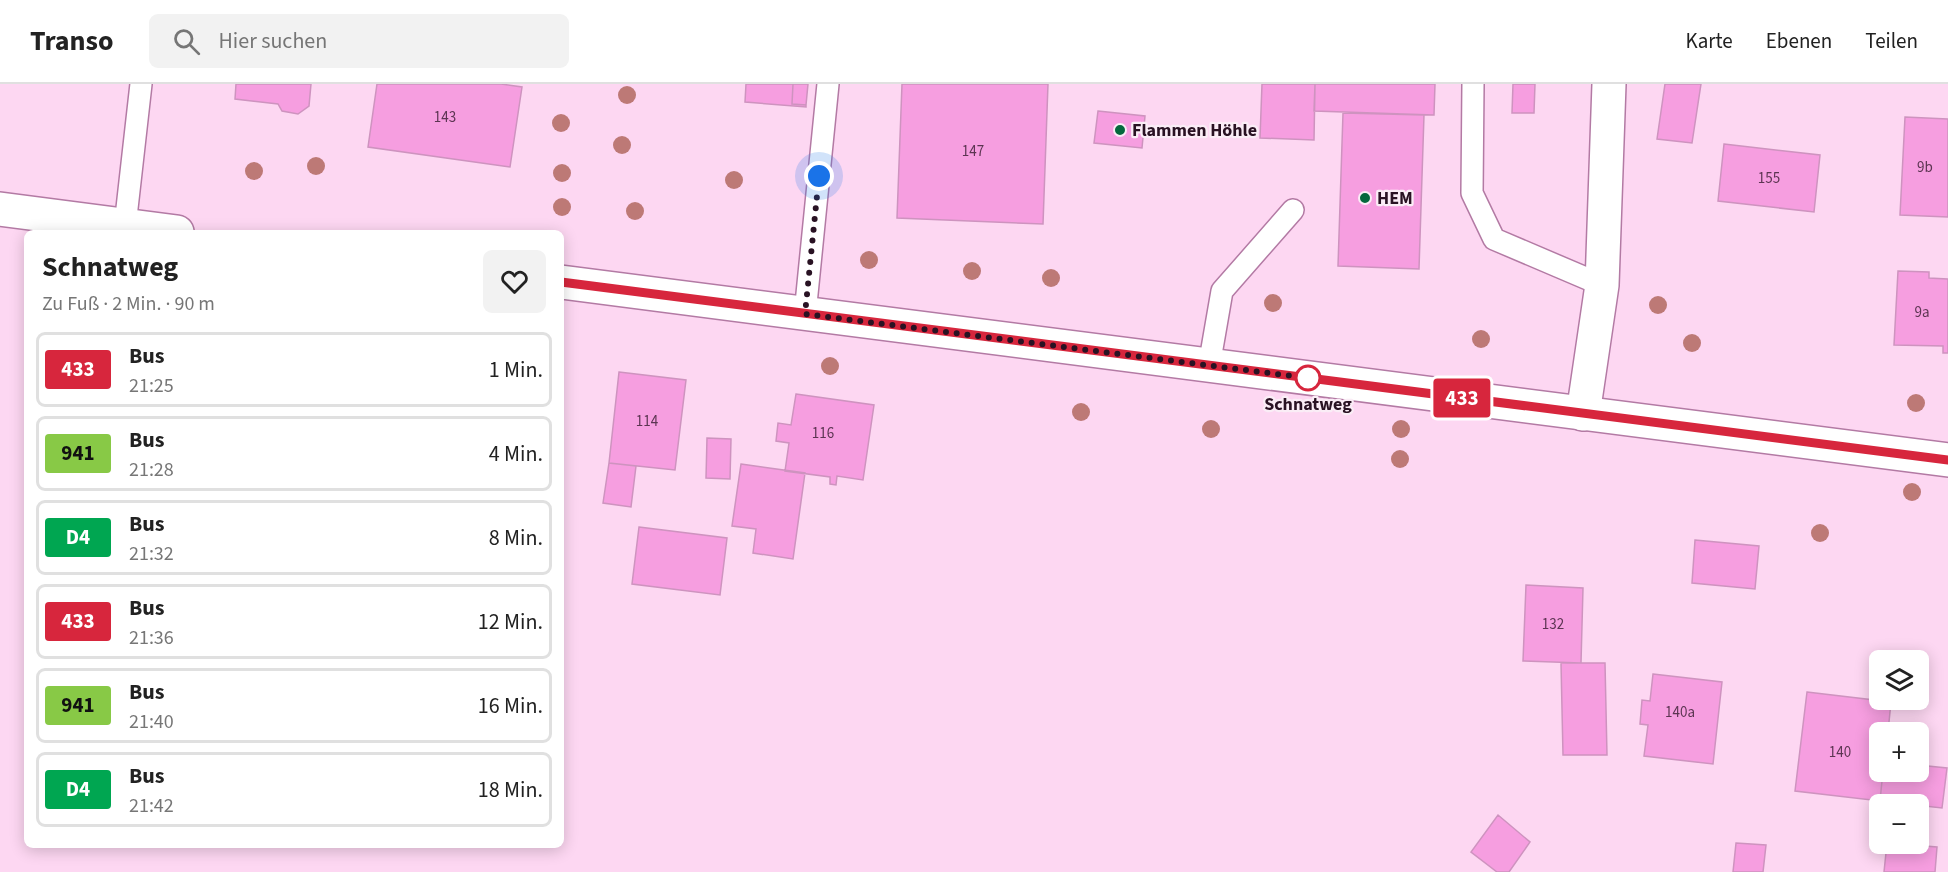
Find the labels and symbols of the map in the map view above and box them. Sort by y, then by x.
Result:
house number: 143 [434,107,456,128]
place label: Flammen Höhle [1132,118,1257,143]
marker: Flammen Höhle [1113,123,1127,137]
house number: 147 [962,141,984,162]
house number: 9b [1917,157,1933,178]
your location [804,161,834,191]
house number: 155 [1758,168,1780,189]
place label: HEM [1377,186,1413,211]
marker: HEM [1358,191,1372,205]
house number: 9a [1914,302,1930,323]
marker: Schnatweg [1295,365,1321,391]
line badge: 433 [1428,378,1496,418]
place label: Schnatweg [1264,392,1352,417]
house number: 114 [636,411,659,432]
house number: 116 [812,423,834,444]
house number: 132 [1542,614,1564,635]
house number: 140a [1665,702,1695,723]
house number: 140 [1829,742,1851,763]

